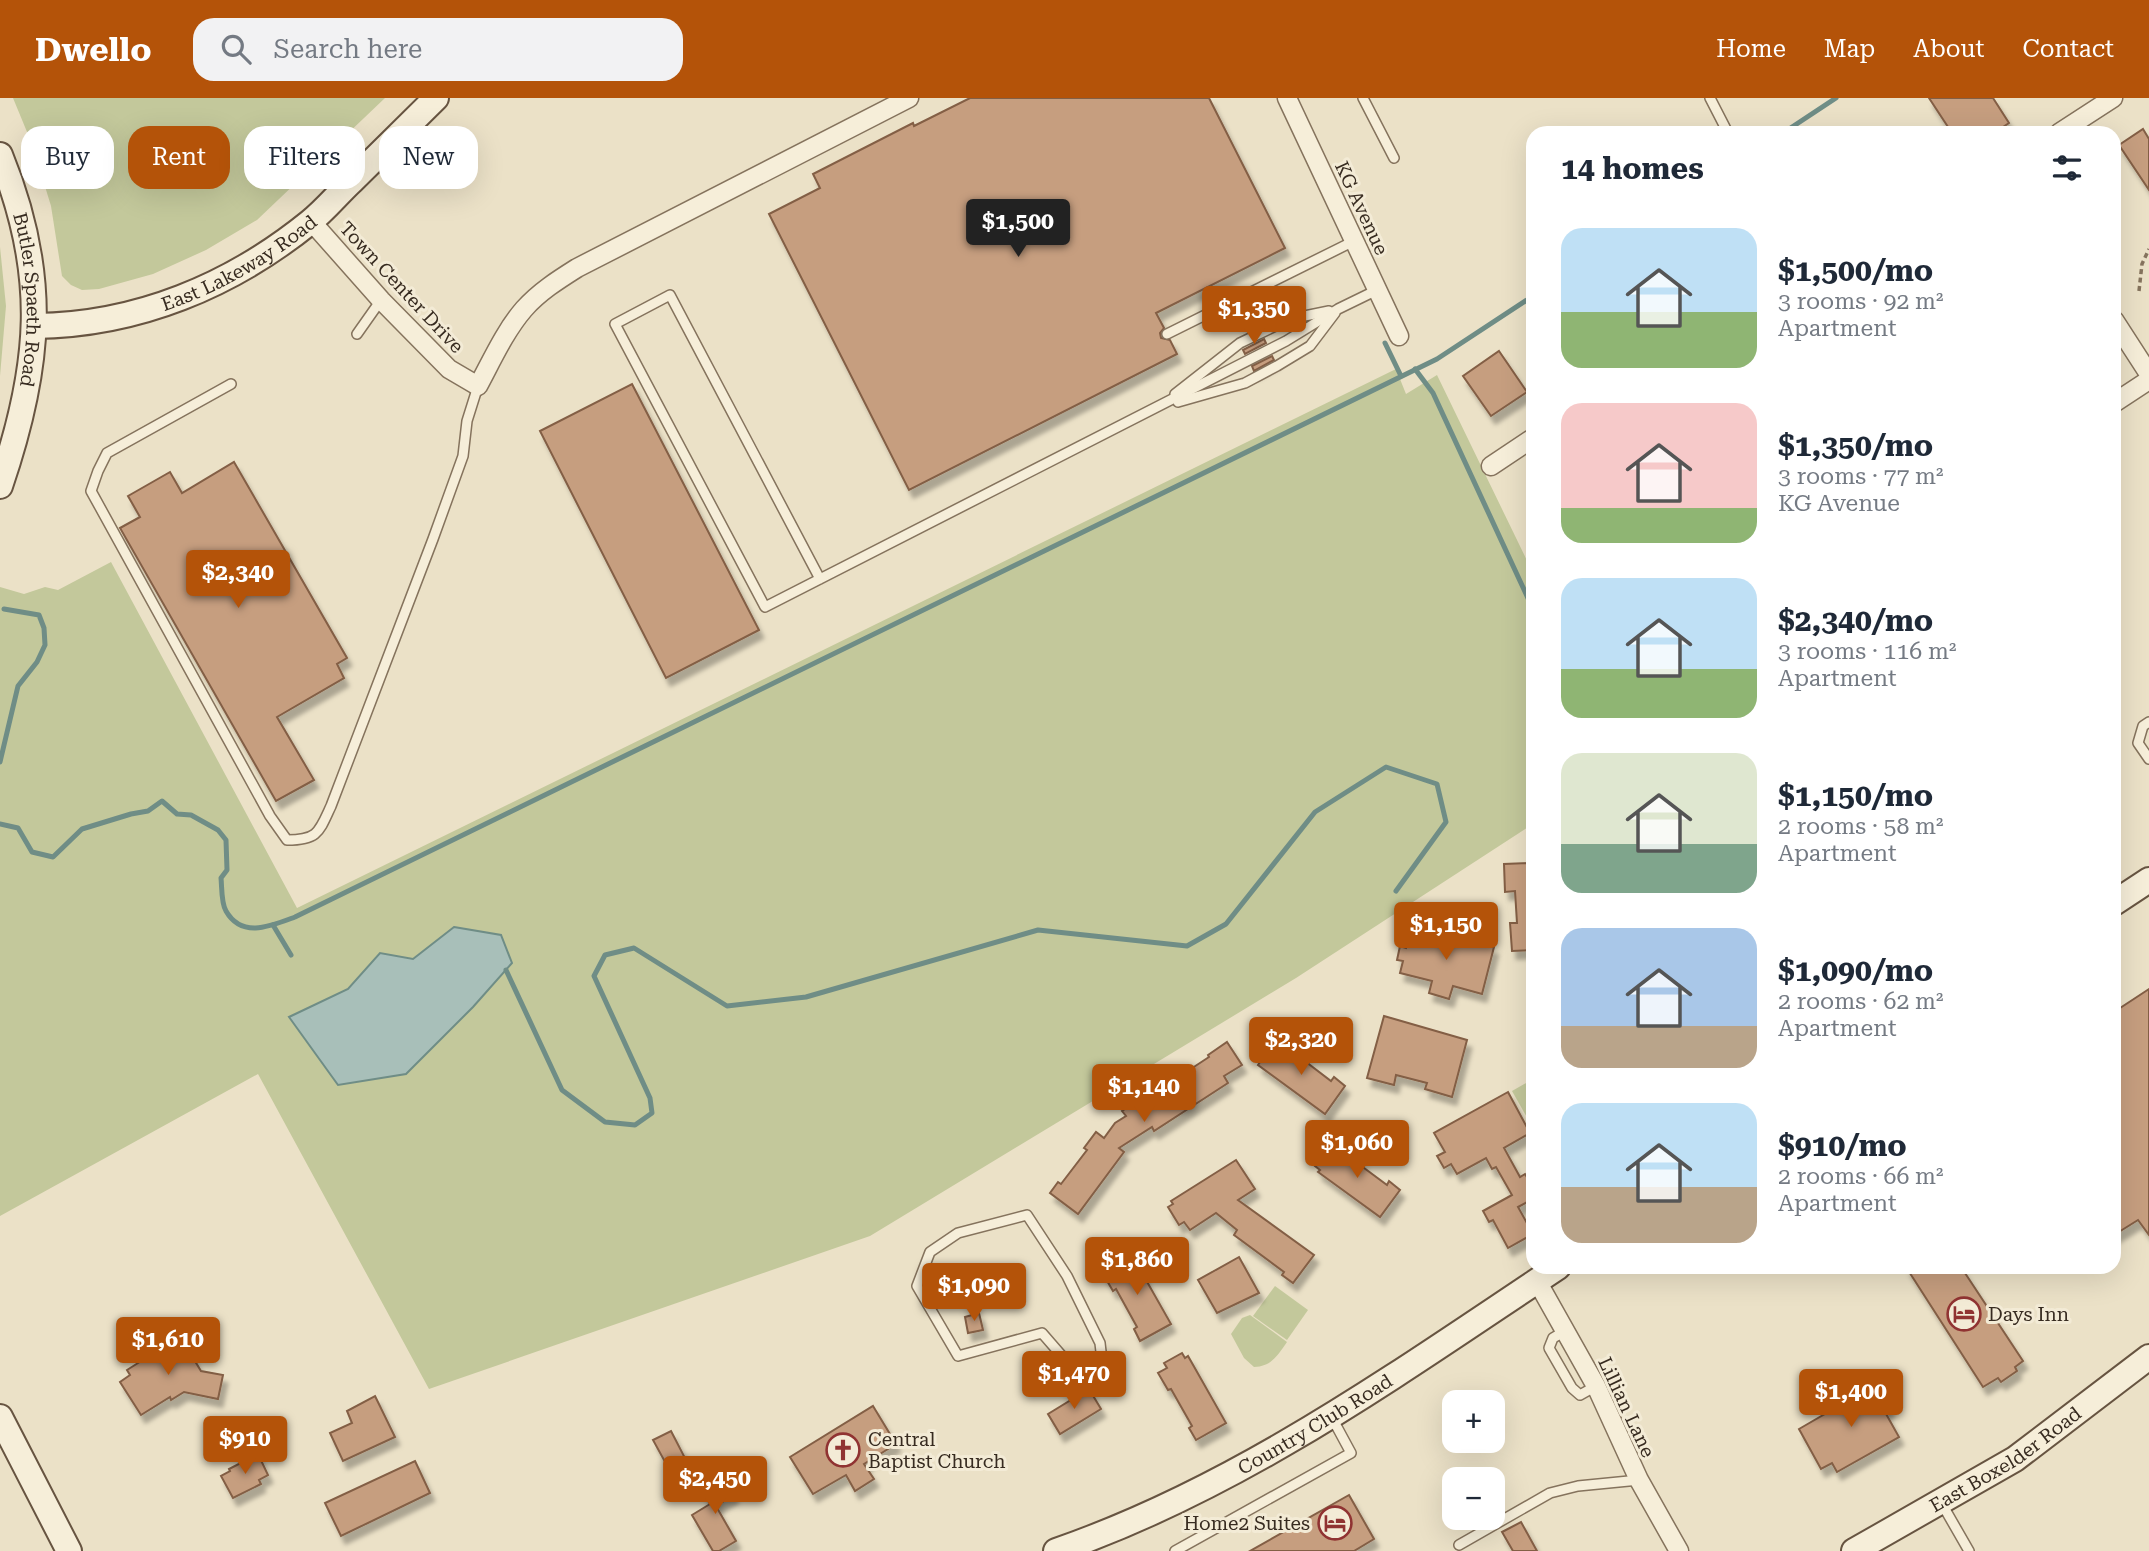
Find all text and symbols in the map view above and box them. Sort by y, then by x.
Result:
search box [193,18,683,81]
text: Dwello [35,30,151,69]
icon: search [217,30,255,68]
text: Search here [273,34,422,64]
text: Home [1716,35,1786,63]
text: Map [1824,35,1875,63]
text: About [1913,35,1984,63]
text: Contact [2022,35,2114,63]
chip: Buy [21,126,114,189]
chip: Rent [128,126,230,189]
chip: Filters [244,126,365,189]
chip: New [379,126,478,189]
icon: filters [2048,149,2086,187]
text: 14 homes [1561,151,1704,186]
street label: KG Avenue [1330,158,1393,259]
pin: $1,500 [961,200,1075,259]
text: $1,500 [982,208,1054,235]
street label: Butler Spaeth Road [8,210,45,389]
street label: East Lakeway Road [158,210,322,316]
street label: Town Center Drive [335,217,469,358]
text: $1,500/mo [1778,253,1933,288]
icon: home [1617,256,1701,340]
pin: $1,350 [1197,286,1311,346]
text: 3 rooms · 92 m² [1778,288,1944,315]
text: $1,350 [1218,295,1290,322]
text: Apartment [1778,315,1897,342]
text: $1,350/mo [1778,428,1933,463]
icon: home [1617,431,1701,515]
text: 3 rooms · 77 m² [1778,463,1944,490]
text: KG Avenue [1778,490,1900,517]
pin: $2,340 [181,550,295,610]
text: $2,340 [202,559,274,586]
text: $2,340/mo [1778,603,1933,638]
icon: home [1617,606,1701,690]
text: 3 rooms · 116 m² [1778,638,1956,665]
text: Apartment [1778,665,1897,692]
text: $1,150/mo [1778,778,1933,813]
icon: home [1617,781,1701,865]
text: 2 rooms · 58 m² [1778,813,1944,840]
text: Apartment [1778,840,1897,867]
pin: $1,150 [1389,902,1503,962]
text: $1,150 [1410,911,1482,938]
text: $1,090/mo [1778,953,1933,988]
icon: home [1617,956,1701,1040]
text: 2 rooms · 62 m² [1778,988,1944,1015]
text: Apartment [1778,1015,1897,1042]
pin: $2,320 [1244,1018,1358,1077]
text: $2,320 [1265,1026,1337,1053]
pin: $1,140 [1087,1065,1201,1124]
text: $1,140 [1108,1073,1180,1100]
pin: $1,060 [1300,1121,1414,1180]
text: $910/mo [1778,1128,1907,1163]
text: $1,060 [1321,1129,1393,1156]
icon: home [1617,1131,1701,1215]
text: 2 rooms · 66 m² [1778,1163,1944,1190]
text: Apartment [1778,1190,1897,1217]
pin: $1,860 [1080,1238,1194,1297]
text: $1,860 [1101,1246,1173,1273]
pin: $1,090 [917,1264,1031,1323]
text: $1,090 [938,1272,1010,1299]
hotel icon: Days Inn [1945,1295,1983,1333]
place label: Days Inn [1988,1303,2069,1326]
pin: $1,610 [111,1318,225,1377]
text: $1,610 [132,1326,204,1353]
pin: $1,470 [1017,1352,1131,1411]
street label: Lillian Lane [1593,1353,1660,1461]
text: $1,470 [1038,1360,1110,1387]
street label: Country Club Road [1234,1369,1397,1480]
pin: $1,400 [1794,1370,1908,1429]
text: $1,400 [1815,1378,1887,1405]
map controls [1442,1390,1505,1530]
button: + [1442,1390,1505,1453]
street label: East Boxelder Road [1926,1402,2086,1517]
pin: $910 [204,1416,286,1476]
text: $910 [219,1425,271,1452]
place label: Central Baptist Church [868,1428,1006,1473]
church icon: Central Baptist Church [824,1431,862,1469]
pin: $2,450 [658,1456,772,1516]
text: $2,450 [679,1465,751,1492]
button: − [1442,1467,1505,1530]
hotel icon: Home2 Suites [1316,1504,1354,1542]
place label: Home2 Suites [1183,1512,1310,1535]

